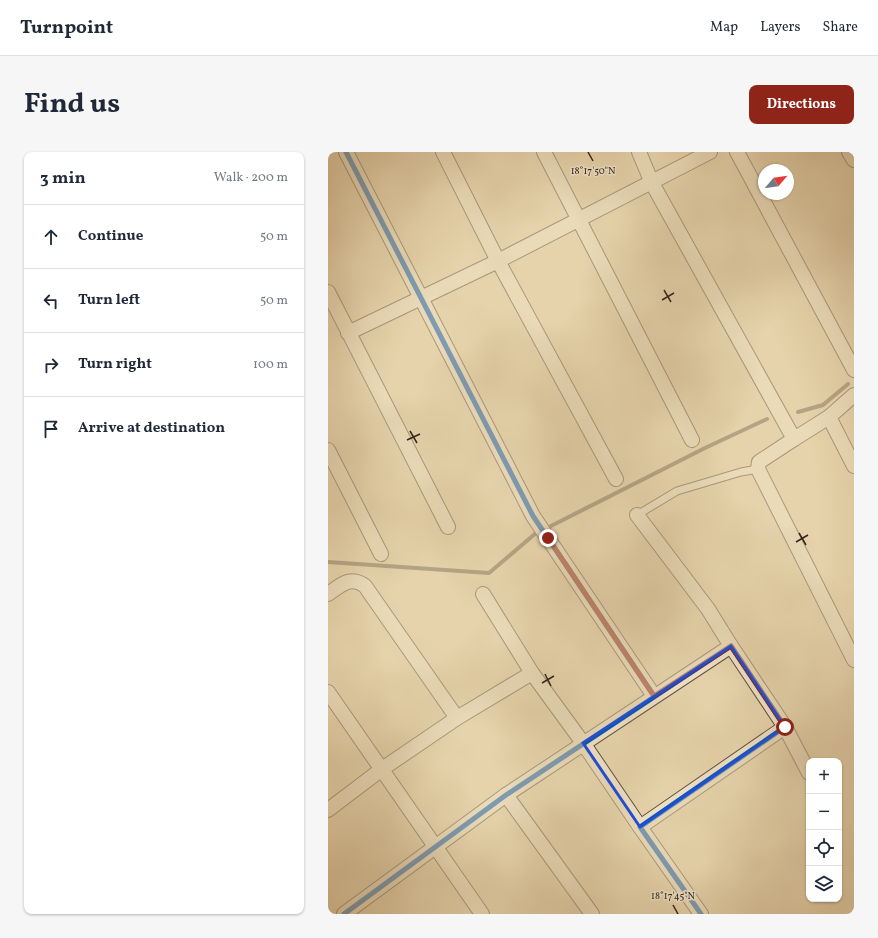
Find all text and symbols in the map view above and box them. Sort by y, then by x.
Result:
text: Turnpoint [20,15,113,41]
text: Map [710,18,738,37]
text: Layers [760,18,800,37]
text: Share [822,18,858,37]
text: Find us [24,85,120,124]
button: Directions [749,85,854,124]
text: 18°17'50"N [571,164,616,178]
north arrow [758,164,794,200]
text: 3 min [40,167,86,190]
text: Walk · 200 m [214,169,288,187]
icon: ahead [40,226,62,248]
text: Continue [78,226,143,247]
text: 50 m [260,228,288,246]
icon: left [40,290,62,312]
text: Turn left [78,290,140,311]
text: 50 m [260,292,288,310]
icon: right [40,354,62,376]
text: Turn right [78,354,152,375]
text: 100 m [253,356,288,374]
icon: arrive [40,418,62,440]
text: Arrive at destination [78,418,225,439]
route end [539,529,557,547]
route start [776,718,794,736]
map controls [806,758,842,902]
button: + [806,758,842,794]
button: − [806,794,842,830]
button: locate [806,830,842,866]
button: layers [806,866,842,902]
text: 18°17'45"N [651,889,696,903]

